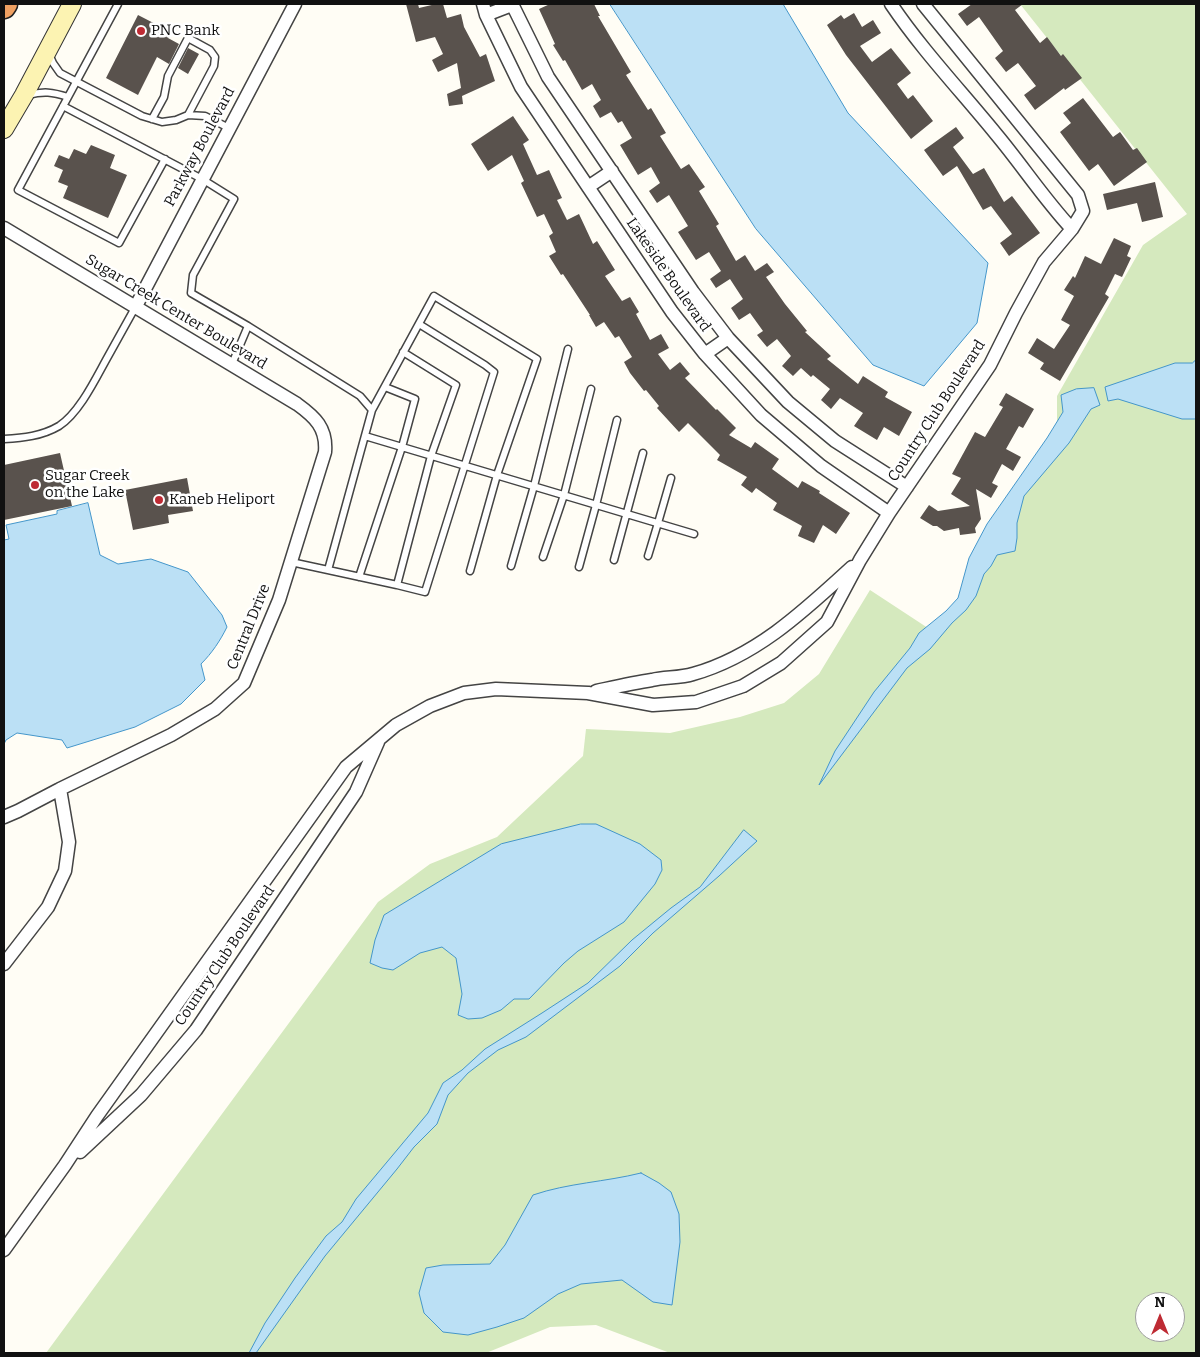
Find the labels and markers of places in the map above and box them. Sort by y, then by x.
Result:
place label: PNC Bank [151,22,220,40]
marker: PNC Bank [135,25,147,37]
place label: Sugar Creek on the Lake [45,467,130,502]
marker: Sugar Creek on the Lake [29,479,41,491]
place label: Kaneb Heliport [169,491,275,509]
marker: Kaneb Heliport [153,494,165,506]

